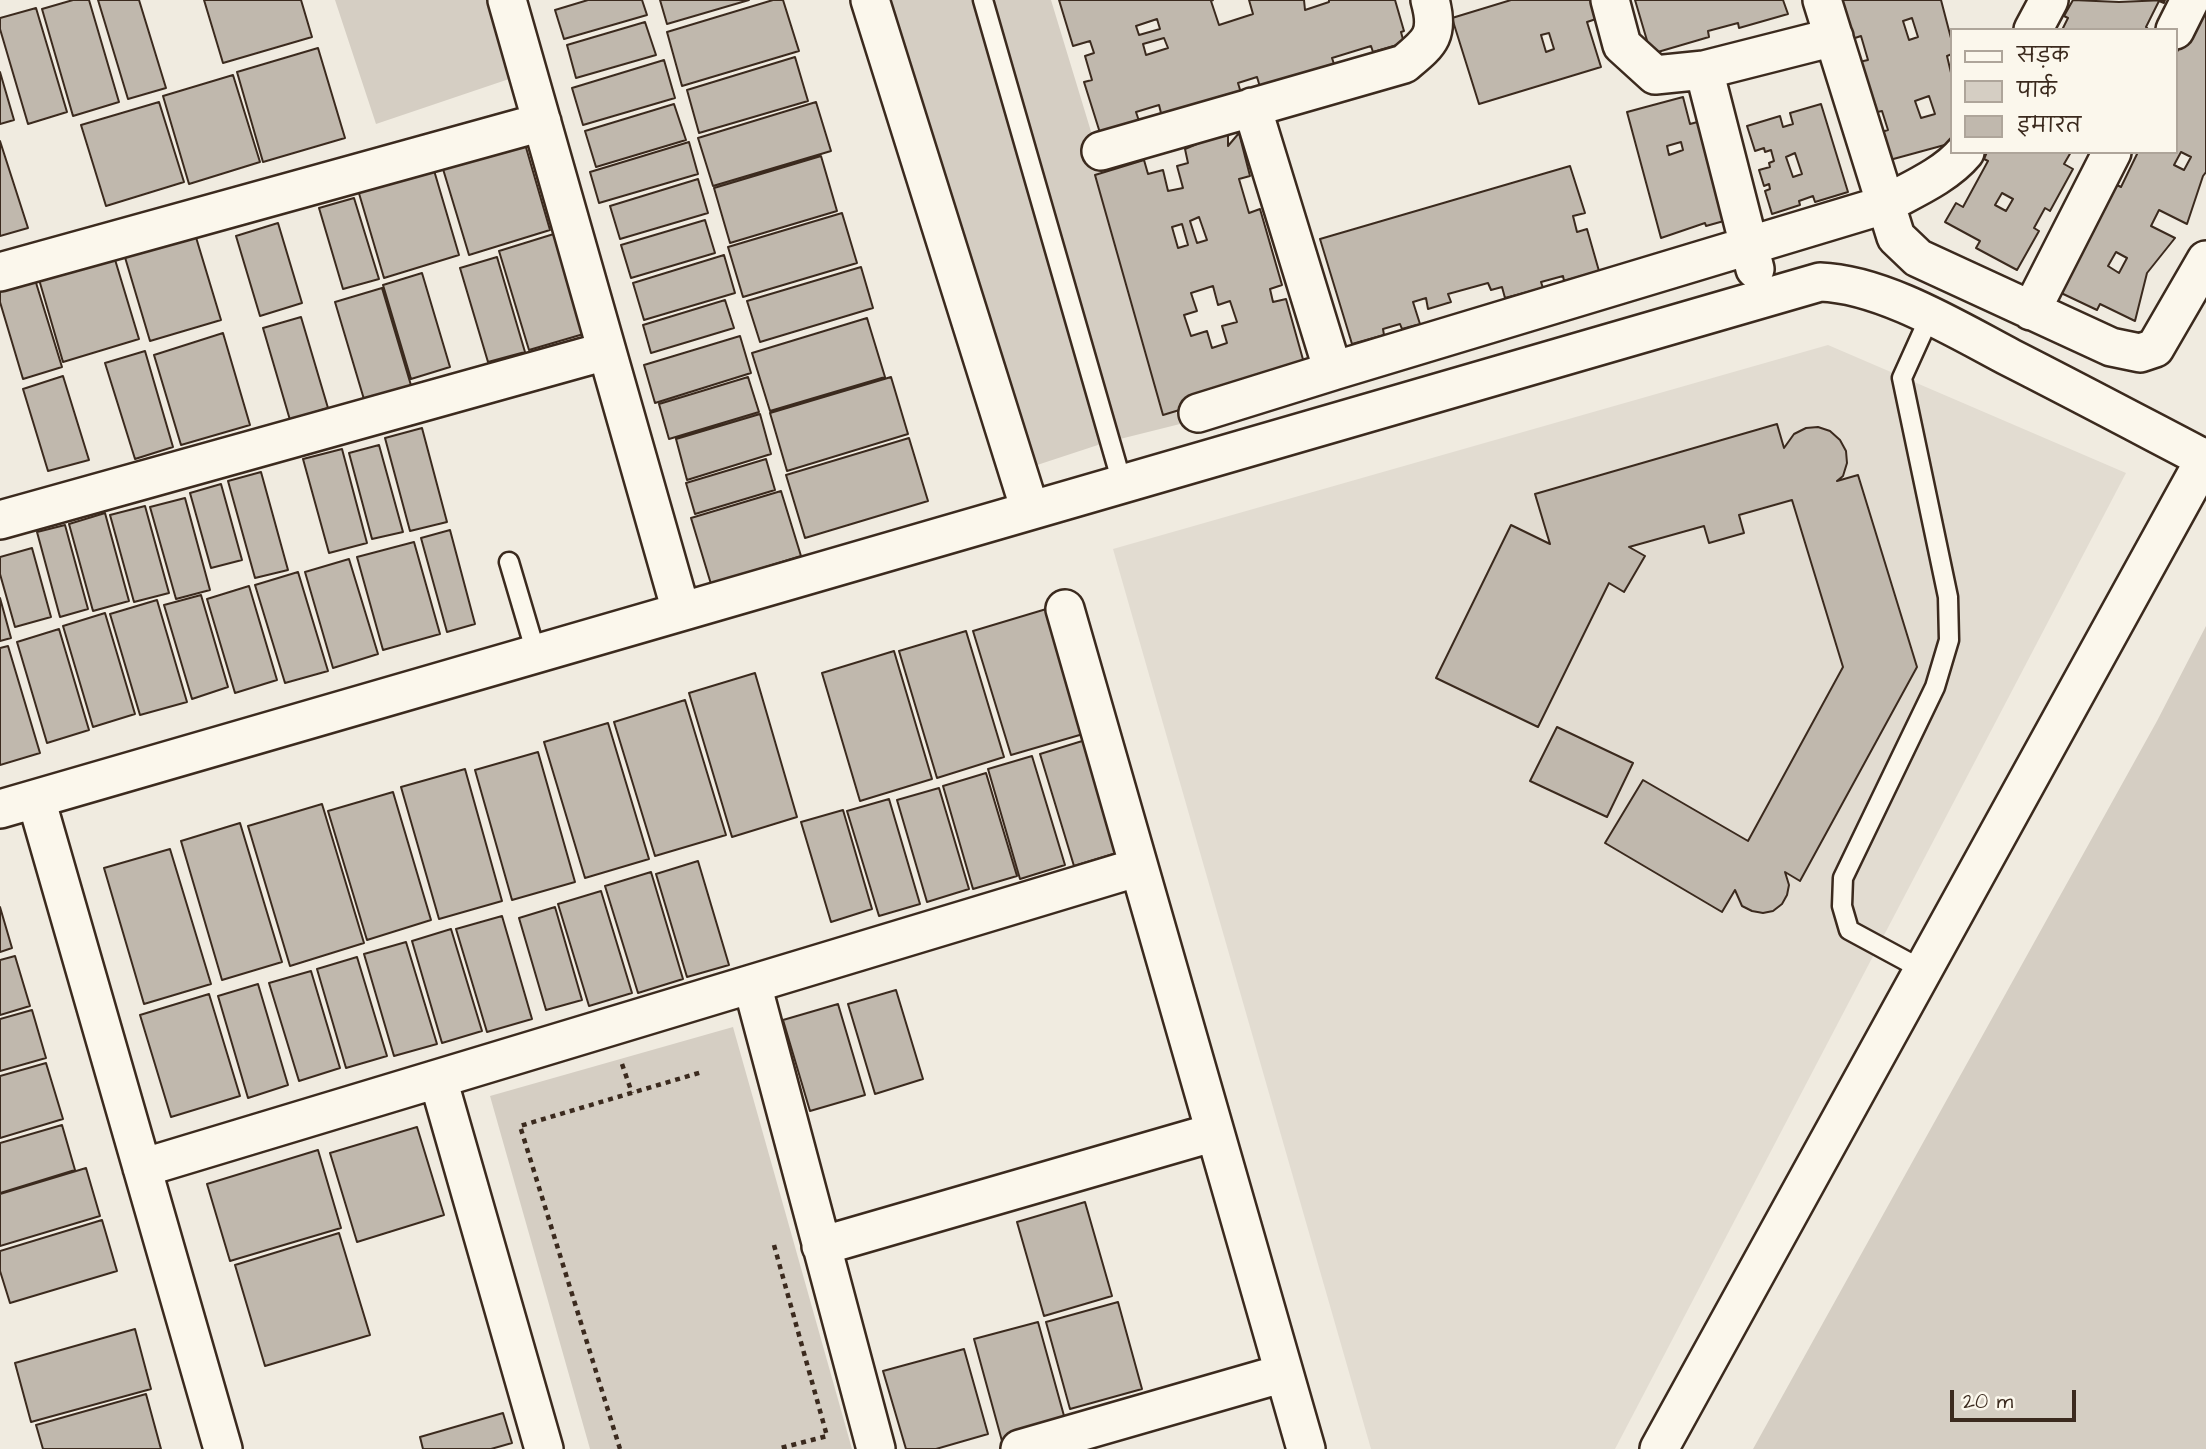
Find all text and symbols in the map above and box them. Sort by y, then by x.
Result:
legend [1951,28,2178,154]
text: सड़क [2017,41,2069,70]
text: पार्क [2017,76,2057,105]
text: इमारत [2017,111,2081,140]
scale bar [1954,1376,2080,1420]
text: 20 m [1963,1387,2013,1416]

